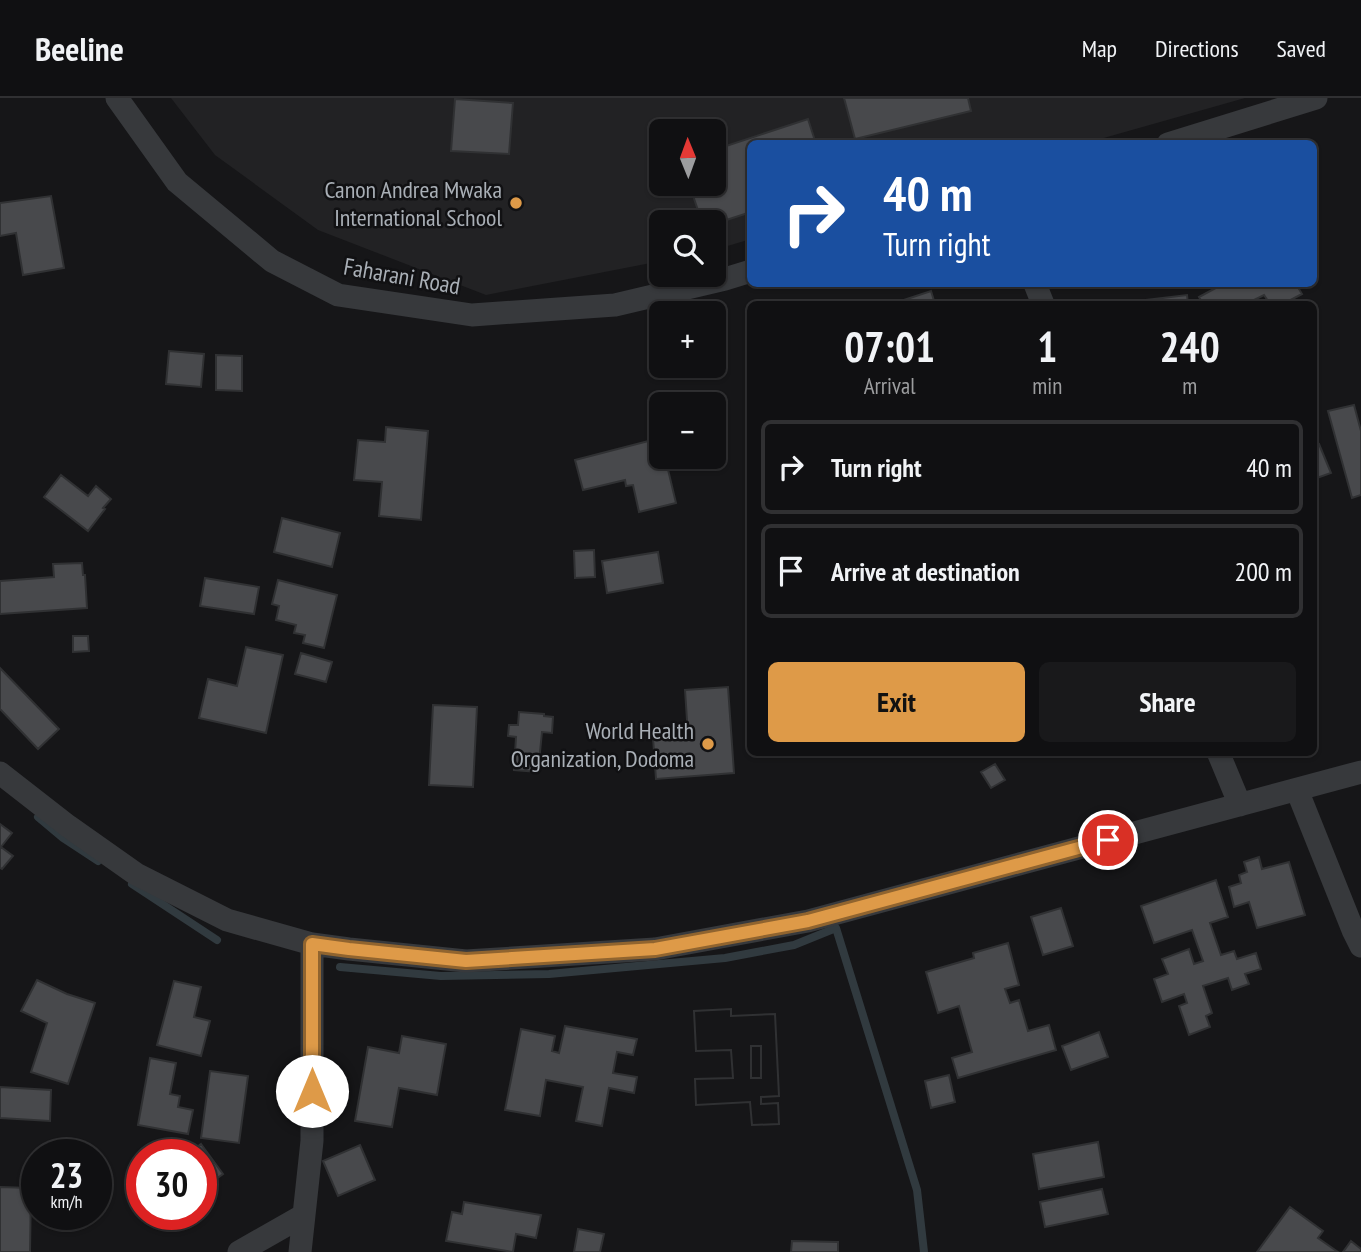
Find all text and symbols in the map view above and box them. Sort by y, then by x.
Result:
text: Beeline [35,27,124,70]
text: Map [1082,33,1117,64]
text: Directions [1155,33,1239,64]
text: Saved [1277,33,1326,64]
north arrow [649,119,726,196]
map controls [649,119,726,469]
text: 40 m [883,161,972,225]
icon: right [768,168,859,259]
place label: Canon Andrea Mwaka International School [324,174,502,233]
marker: Canon Andrea Mwaka International School [508,195,524,211]
button: search [649,210,726,287]
text: Turn right [883,223,991,265]
street label: Faharani Road [341,251,463,301]
button: + [649,301,726,378]
text: 07:01 [844,319,935,374]
text: 1 [1037,319,1057,374]
text: 240 [1160,319,1220,374]
text: Arrival [864,371,916,400]
text: min [1032,371,1062,400]
text: m [1182,371,1197,400]
button: − [649,392,726,469]
icon: right [772,448,810,486]
text: Turn right [831,451,922,484]
text: 40 m [1246,451,1292,484]
icon: arrive [772,552,810,590]
text: Arrive at destination [831,555,1020,588]
text: 200 m [1234,555,1292,588]
button: Exit [768,662,1025,742]
button: Share [1039,662,1296,742]
place label: World Health Organization, Dodoma [511,715,694,774]
marker: World Health Organization, Dodoma [700,736,716,752]
pin [1078,810,1138,870]
icon: arrive [1089,821,1127,859]
position arrow [275,1054,349,1128]
speed limit sign: 30 [126,1139,217,1230]
text: 23 [50,1152,83,1198]
text: km/h [51,1190,82,1213]

